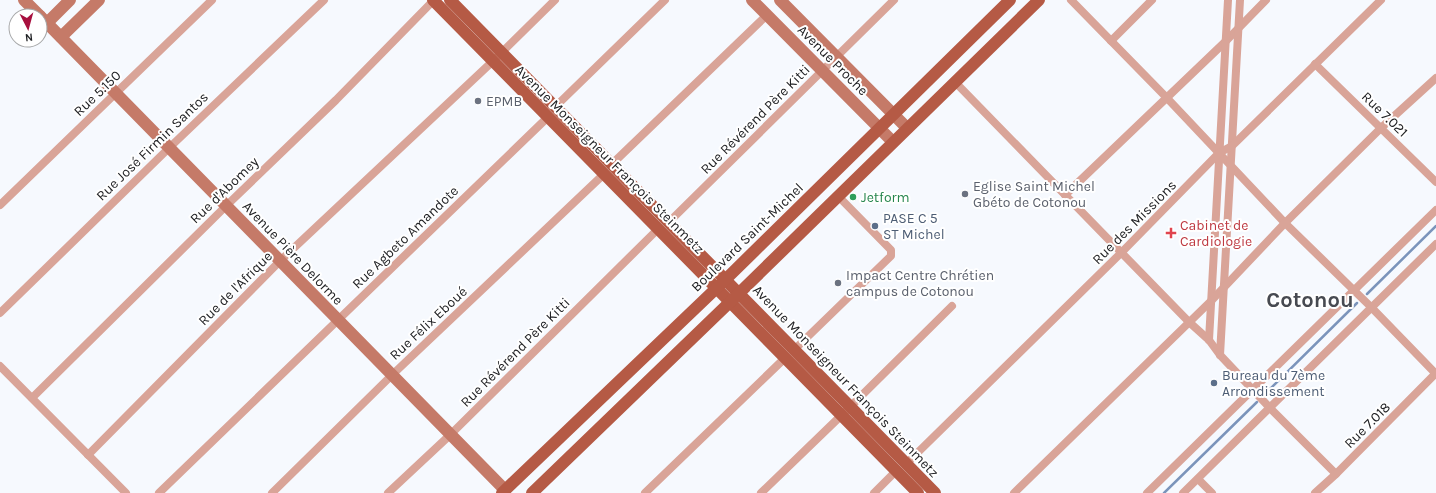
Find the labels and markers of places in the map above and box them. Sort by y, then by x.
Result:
place label: EPMB [486,93,522,110]
marker: EPMB [473,96,483,106]
place label: Eglise Saint Michel Gbéto de Cotonou [973,178,1095,211]
place label: Jetform [861,189,910,206]
marker: Eglise Saint Michel Gbéto de Cotonou [960,189,970,199]
marker: Jetform [848,192,858,202]
place label: PASE C 5 ST Michel [883,210,945,243]
place label: Cabinet de Cardiologie [1180,217,1252,250]
marker: PASE C 5 ST Michel [870,221,880,231]
marker: Cabinet de Cardiologie [1165,227,1177,239]
place label: Impact Centre Chrétien campus de Cotonou [846,267,994,300]
marker: Impact Centre Chrétien campus de Cotonou [833,278,843,288]
place label: Bureau du 7ème Arrondissement [1222,367,1325,400]
marker: Bureau du 7ème Arrondissement [1209,378,1219,388]

